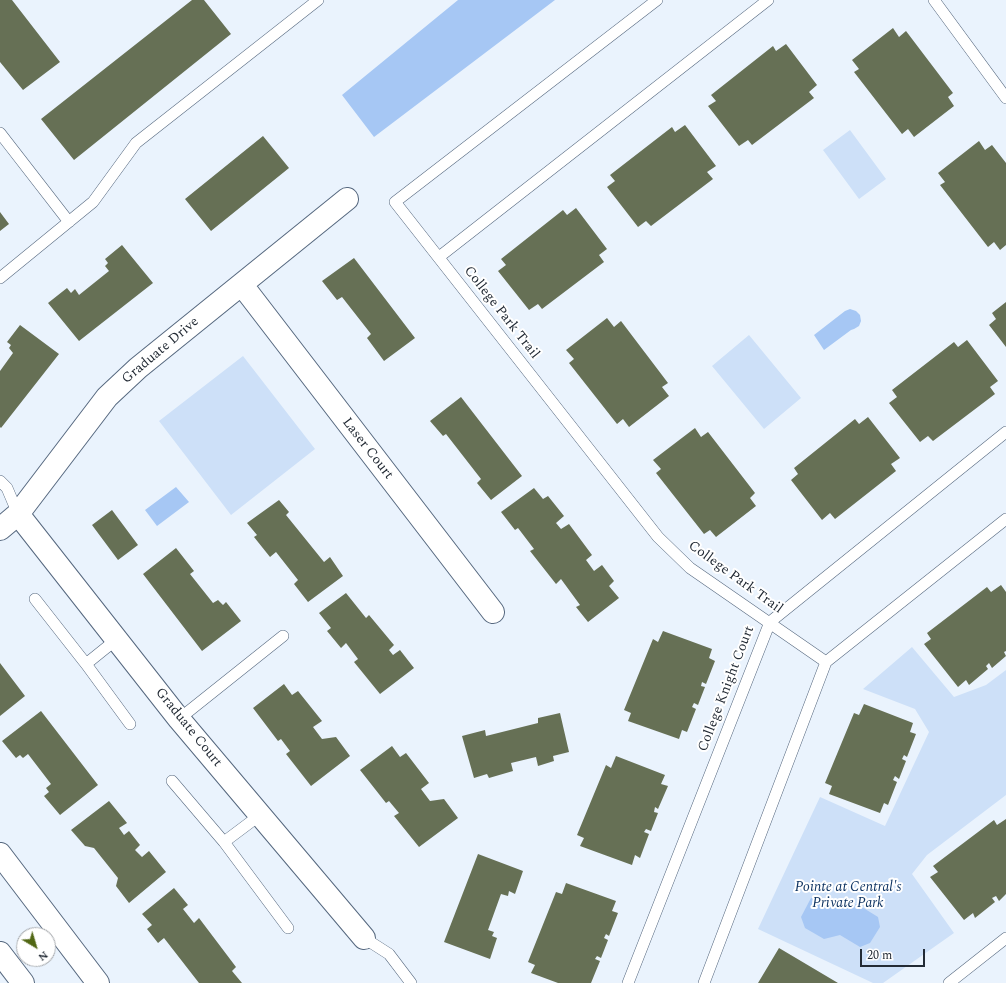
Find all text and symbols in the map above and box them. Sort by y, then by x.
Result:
street label: College Park Trail [460,263,542,363]
street label: Graduate Drive [119,314,203,388]
street label: Laser Court [338,415,396,483]
street label: College Park Trail [684,538,786,618]
street label: College Knight Court [695,624,759,754]
street label: Graduate Court [151,685,225,771]
park label: Pointe at Central's Private Park [795,880,901,912]
north arrow [16,927,56,967]
scale bar [862,941,927,967]
text: 20 m [867,946,892,965]
text: N [34,947,52,966]

